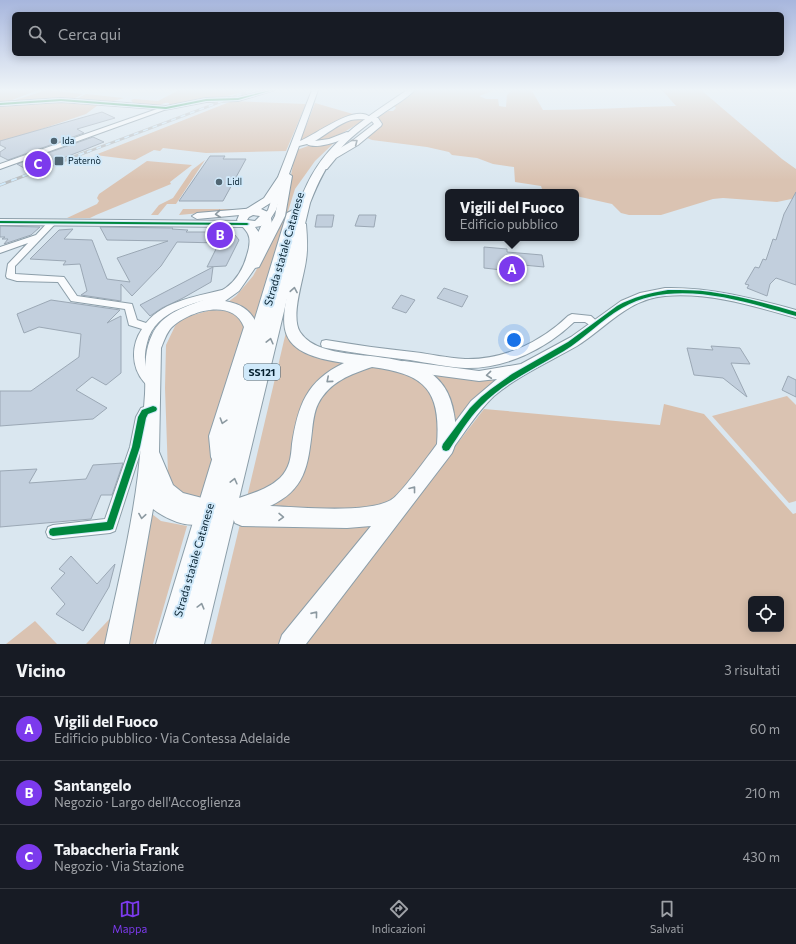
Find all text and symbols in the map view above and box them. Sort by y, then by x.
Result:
search box [12,12,784,56]
icon: search [26,23,48,45]
text: Cerca qui [58,25,121,43]
place label: Ida [62,135,75,146]
marker: Ida [49,136,59,146]
one-way arrow [350,140,357,147]
pin: C [25,149,51,179]
marker: Paternò [53,155,65,167]
place label: Paternò [68,155,101,166]
place label: Lidl [227,176,242,187]
marker: Lidl [214,177,224,187]
popup [445,189,579,241]
street label: Strada statale Catanese [261,190,306,307]
text: Vigili del Fuoco [460,198,564,216]
one-way arrow [215,209,221,218]
text: Edificio pubblico [460,216,558,232]
pin: B [207,220,233,250]
pin: A [499,254,525,284]
one-way arrow [290,287,298,294]
your location [504,330,524,350]
one-way arrow [266,338,274,344]
road number: SS121 [244,364,280,380]
one-way arrow [486,370,492,379]
one-way arrow [326,376,334,383]
one-way arrow [219,417,228,424]
one-way arrow [230,477,238,484]
one-way arrow [408,487,415,494]
street label: Strada statale Catanese [171,501,216,618]
one-way arrow [278,512,284,521]
one-way arrow [138,513,147,519]
map controls [748,596,784,632]
button: locate [748,596,784,632]
one-way arrow [196,603,205,610]
one-way arrow [311,611,318,618]
text: Vicino [16,660,66,681]
text: 3 risultati [724,662,780,678]
text: Vigili del Fuoco [54,712,158,730]
text: A [24,721,34,737]
text: 60 m [750,721,780,737]
text: Edificio pubblico · Via Contessa Adelaide [54,730,290,746]
text: Santangelo [54,776,132,794]
text: B [25,785,33,801]
text: 210 m [745,785,780,801]
text: Negozio · Largo dell'Accoglienza [54,794,241,810]
text: Tabaccheria Frank [54,840,179,858]
text: C [25,849,33,865]
text: 430 m [742,849,780,865]
text: Negozio · Via Stazione [54,858,184,874]
tab: Mappa [112,898,147,935]
tab: Indicazioni [372,898,426,935]
tab: Salvati [650,898,684,935]

